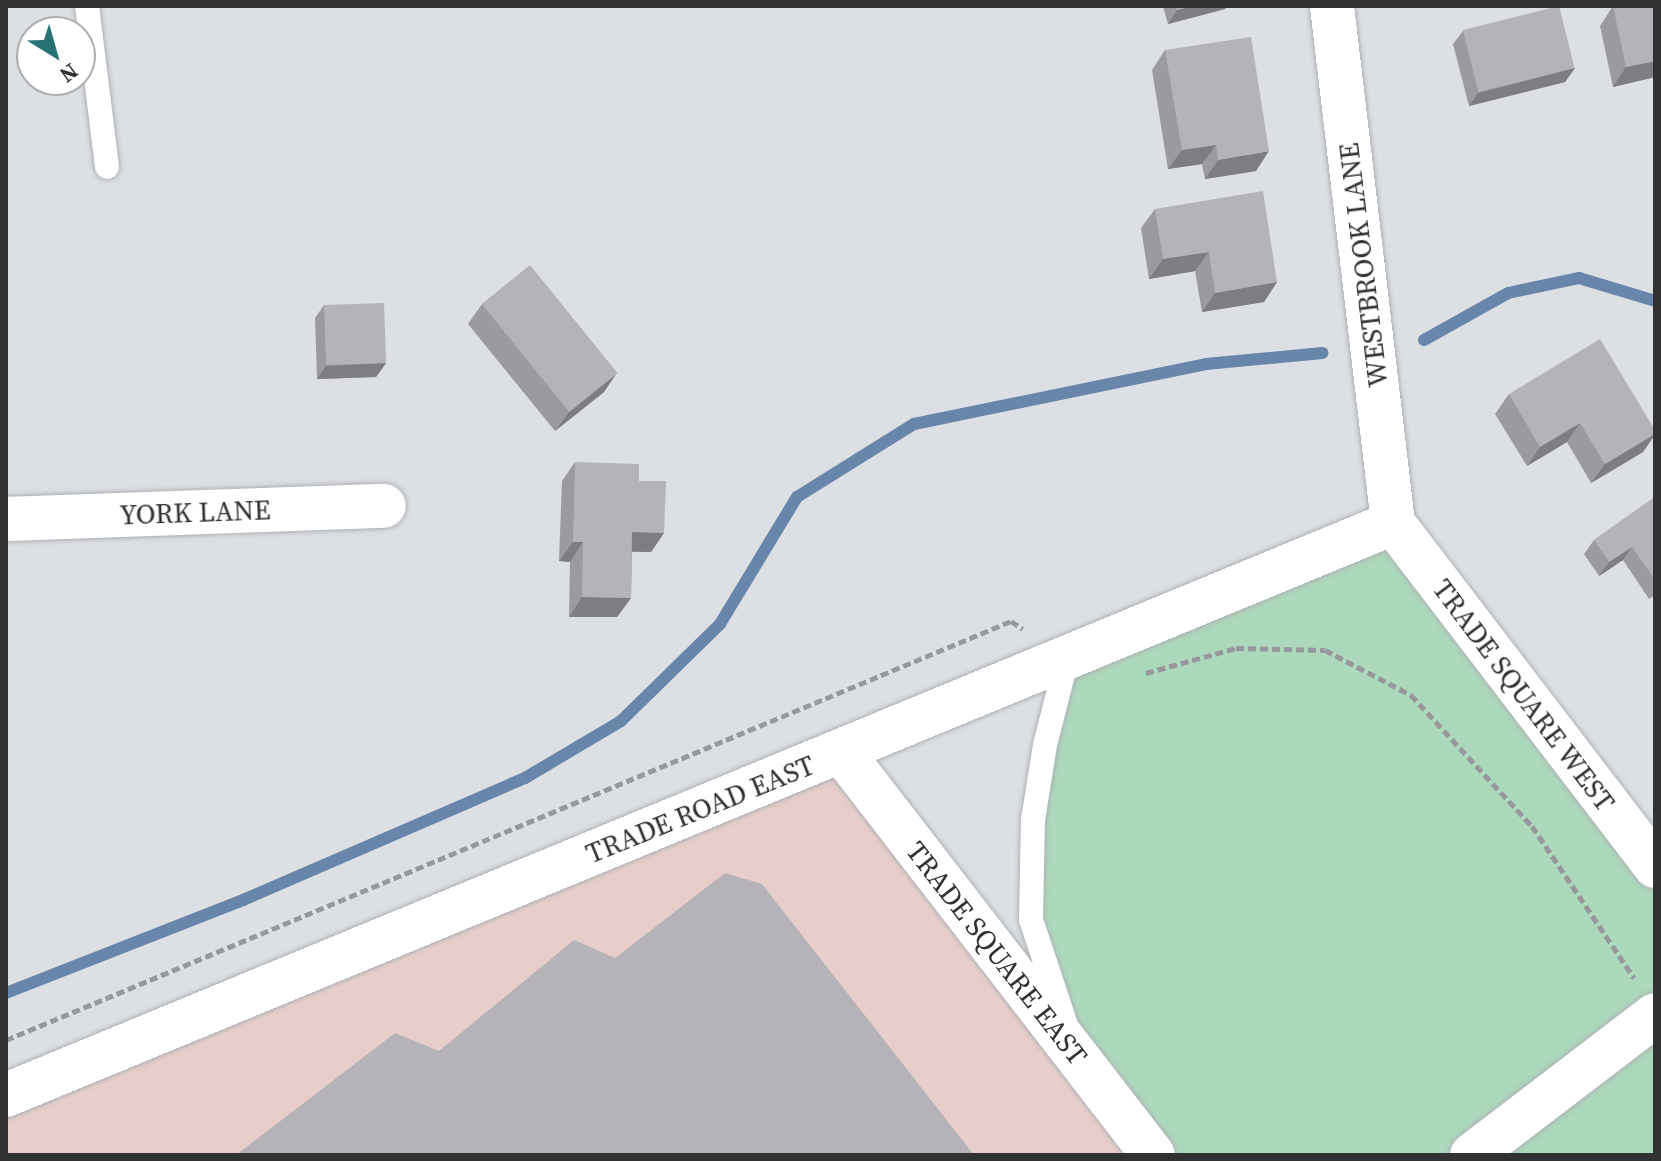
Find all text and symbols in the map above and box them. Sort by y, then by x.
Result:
north arrow [16,16,96,96]
text: N [54,57,85,90]
street label: WESTBROOK LANE [1331,141,1395,389]
street label: YORK LANE [119,493,271,531]
street label: TRADE SQUARE WEST [1426,572,1622,818]
street label: TRADE ROAD EAST [581,748,819,870]
street label: TRADE SQUARE EAST [899,835,1095,1071]

